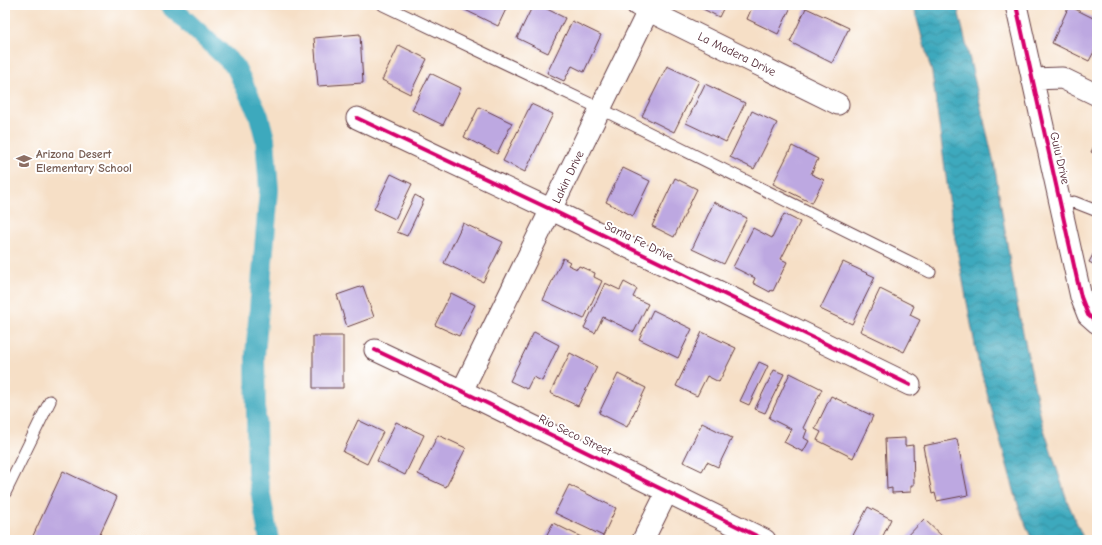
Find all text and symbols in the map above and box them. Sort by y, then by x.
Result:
street label: La Madera Drive [696,29,778,79]
street label: Guiu Drive [1047,130,1073,186]
place label: Arizona Desert Elementary School [36,147,132,175]
street label: Lakin Drive [549,148,587,206]
school or university icon: Arizona Desert Elementary School [15,152,33,170]
street label: Santa Fe Drive [602,218,676,264]
street label: Rio Seco Street [536,411,614,459]

